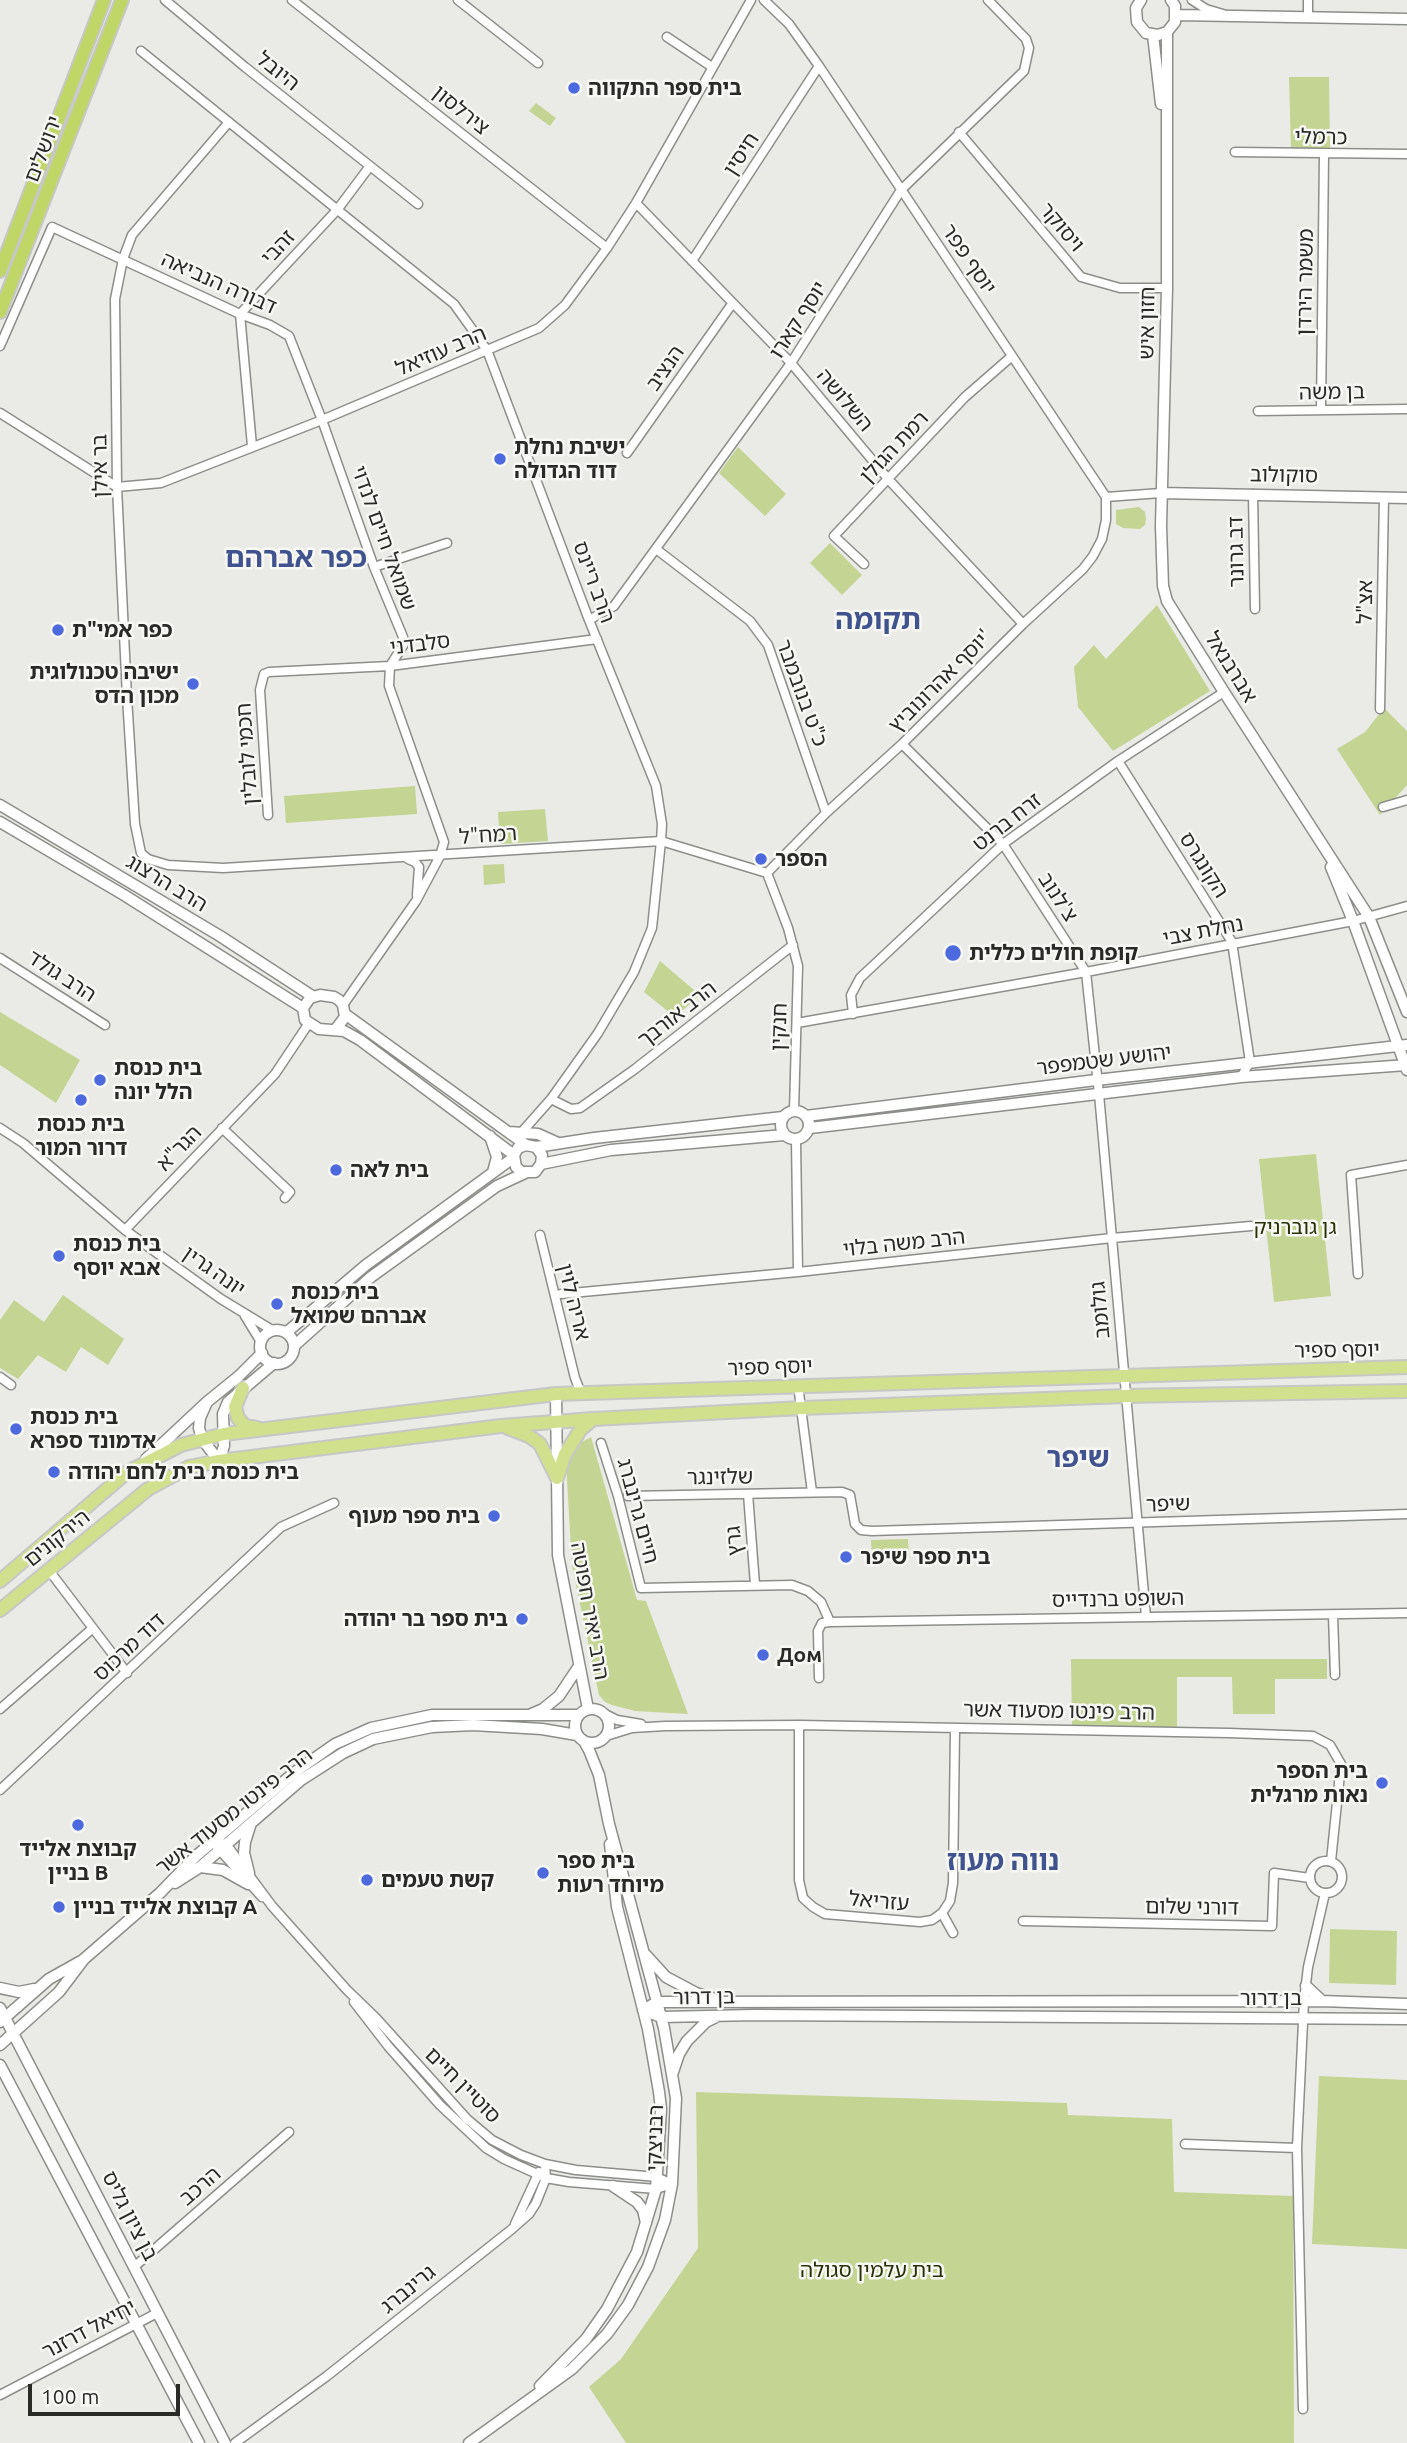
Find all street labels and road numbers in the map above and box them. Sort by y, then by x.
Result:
street label: היובל [251,46,305,96]
street label: צירלסון [428,80,494,140]
street label: ירושלים [19,112,67,186]
street label: כרמלי [1294,124,1348,150]
street label: חיסין [718,128,764,180]
street label: ויסוקר [1034,197,1090,257]
street label: יוסף פפר [936,219,1002,299]
street label: זהבי [256,224,300,270]
street label: משמר הירדן [1291,228,1319,336]
street label: דבורה הנביאה [158,246,280,320]
street label: יוסף קארו [764,277,832,363]
street label: חזון איש [1134,286,1160,360]
street label: הרב עוזיאל [392,321,490,381]
street label: הנציב [641,341,689,395]
street label: השלושה [811,363,879,437]
street label: בן משה [1299,379,1365,405]
street label: רמת הגולן [854,406,934,488]
street label: בר אילן [87,434,113,498]
street label: שמואל חיים לנדוי [346,462,422,614]
street label: סוקולוב [1250,462,1318,488]
street label: דב גרונר [1223,516,1249,588]
street label: הרב ריינס [568,538,620,626]
street label: אצ"ל [1352,580,1378,624]
street label: יוסף אהרונוביץ' [883,624,997,738]
street label: אברבנאל [1199,627,1263,707]
street label: סלבדני [388,628,452,660]
street label: כ"ט בנובמבר [771,636,833,750]
street label: חכמי לובלין [231,702,263,806]
street label: זרח ברנט [968,787,1046,857]
street label: רמח"ל [458,820,518,850]
street label: הקונגרס [1174,827,1234,903]
street label: הרב הרצוג [122,849,212,917]
street label: צ'לנוב [1033,868,1083,926]
street label: נחלת צבי [1161,911,1245,951]
street label: הרב גולד [23,945,101,1007]
street label: הרב אורבך [633,976,721,1052]
street label: חנקין [766,1003,792,1051]
street label: יהושע שטמפפר [1035,1039,1173,1081]
street label: הגר"א [151,1120,207,1176]
street label: הרב משה בלוי [842,1224,966,1262]
street label: יונה גרין [178,1240,250,1302]
street label: אריה לוין [552,1261,596,1343]
street label: גולומב [1085,1280,1115,1340]
street label: יוסף ספיר [1294,1337,1380,1363]
street label: יוסף ספיר [727,1353,813,1381]
street label: חיים גרינברג [612,1456,664,1566]
street label: שלזינגר [687,1464,753,1490]
street label: שיפר [1145,1491,1191,1517]
street label: הירקונים [19,1504,95,1572]
street label: גרץ [720,1525,748,1557]
street label: הרב יאיר חפוטה [565,1540,615,1682]
street label: השופט ברנדייס [1051,1585,1185,1613]
street label: דוד מרכוס [88,1607,170,1687]
street label: הרב פינטו מסעוד אשר [963,1697,1155,1725]
street label: הרב פינטו מסעוד אשר [151,1742,317,1880]
street label: עזריאל [848,1886,910,1916]
street label: דורני שלום [1145,1894,1239,1920]
street label: בן דרור [673,1984,735,2010]
street label: בן דרור [1240,1985,1302,2011]
street label: סוטיין חיים [420,2042,506,2128]
street label: רבניצקי [641,2104,669,2172]
street label: הרכב [174,2161,226,2211]
street label: בן ציון גליס [97,2167,163,2265]
street label: גרינברג [375,2259,441,2319]
street label: יחיאל דרזנר [38,2294,140,2364]

